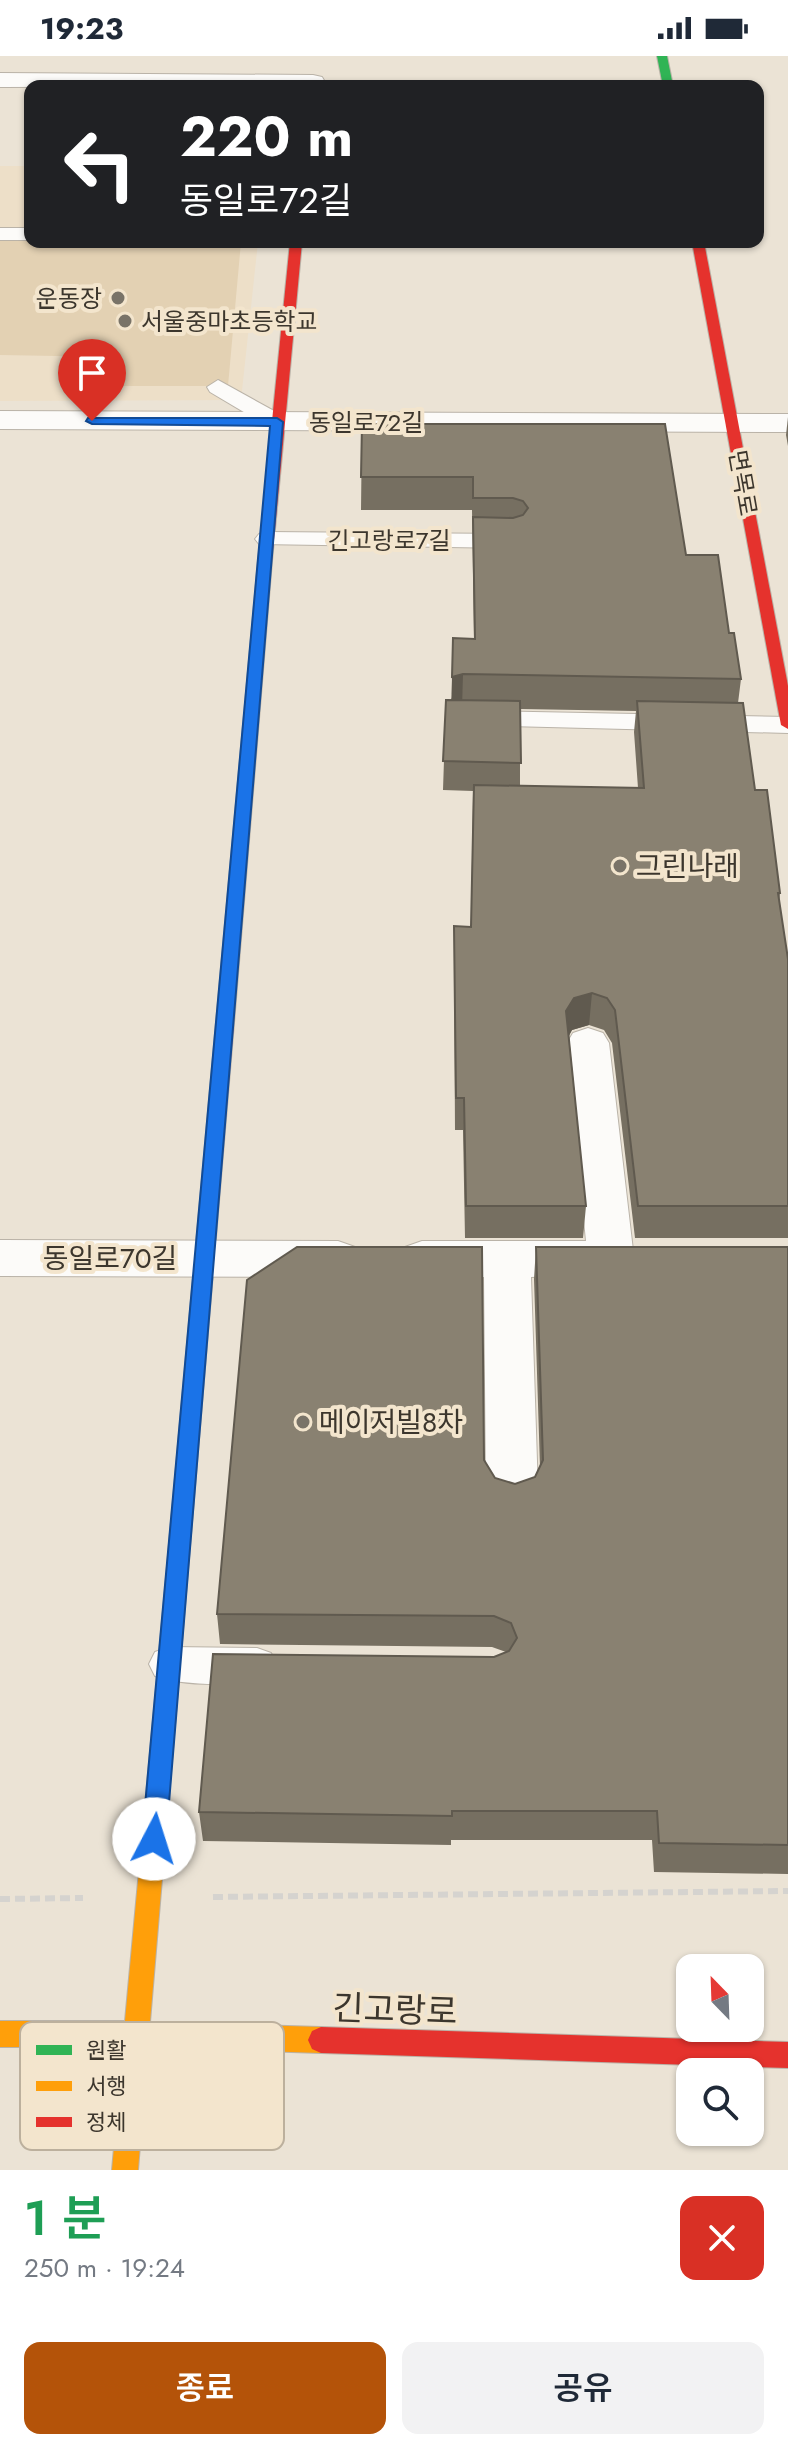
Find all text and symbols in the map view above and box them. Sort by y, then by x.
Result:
text: 19:23 [40,7,123,50]
text: 220 m [180,96,353,177]
icon: left [48,112,152,216]
text: 동일로72길 [180,174,352,226]
place label: 운동장 [36,281,102,316]
marker: 운동장 [109,289,127,307]
place label: 서울중마초등학교 [141,304,318,339]
marker: 서울중마초등학교 [116,312,134,330]
pin [58,339,126,421]
icon: arrive [70,351,114,395]
street label: 동일로72길 [309,405,423,440]
street label: 면목로 [720,447,766,519]
street label: 긴고랑로7길 [328,523,451,558]
place label: 그린나래 [636,846,739,887]
marker: 그린나래 [611,857,629,875]
street label: 동일로70길 [43,1238,177,1279]
place label: 메이저빌8차 [319,1402,463,1443]
marker: 메이저빌8차 [294,1413,312,1431]
position arrow [112,1797,196,1881]
north arrow [676,1954,764,2042]
map controls [676,1954,764,2146]
street label: 긴고랑로 [332,1983,458,2037]
legend [20,2022,284,2150]
text: 원활 [86,2034,126,2066]
button: search [676,2058,764,2146]
text: 서행 [86,2070,126,2102]
text: 정체 [86,2106,126,2138]
text: 1 분 [24,2184,106,2253]
button: close [680,2196,764,2280]
text: 250 m · 19:24 [24,2249,185,2287]
button: 종료 [24,2342,386,2434]
button: 공유 [402,2342,764,2434]

